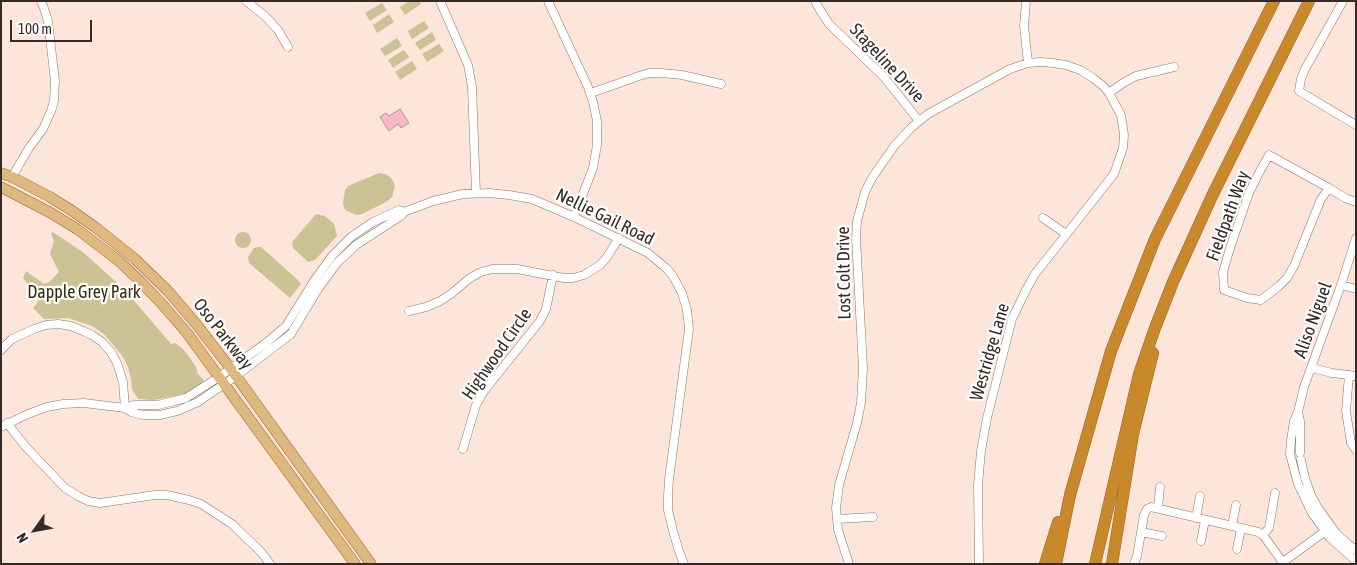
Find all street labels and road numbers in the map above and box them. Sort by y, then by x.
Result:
street label: Stageline Drive [845,19,929,107]
street label: Fieldpath Way [1202,168,1254,264]
street label: Nellie Gail Road [552,184,658,250]
street label: Lost Colt Drive [832,226,856,320]
street label: Aliso Niguel [1289,279,1337,361]
street label: Oso Parkway [189,294,257,374]
street label: Westridge Lane [966,301,1014,403]
street label: Highwood Circle [458,304,536,404]

